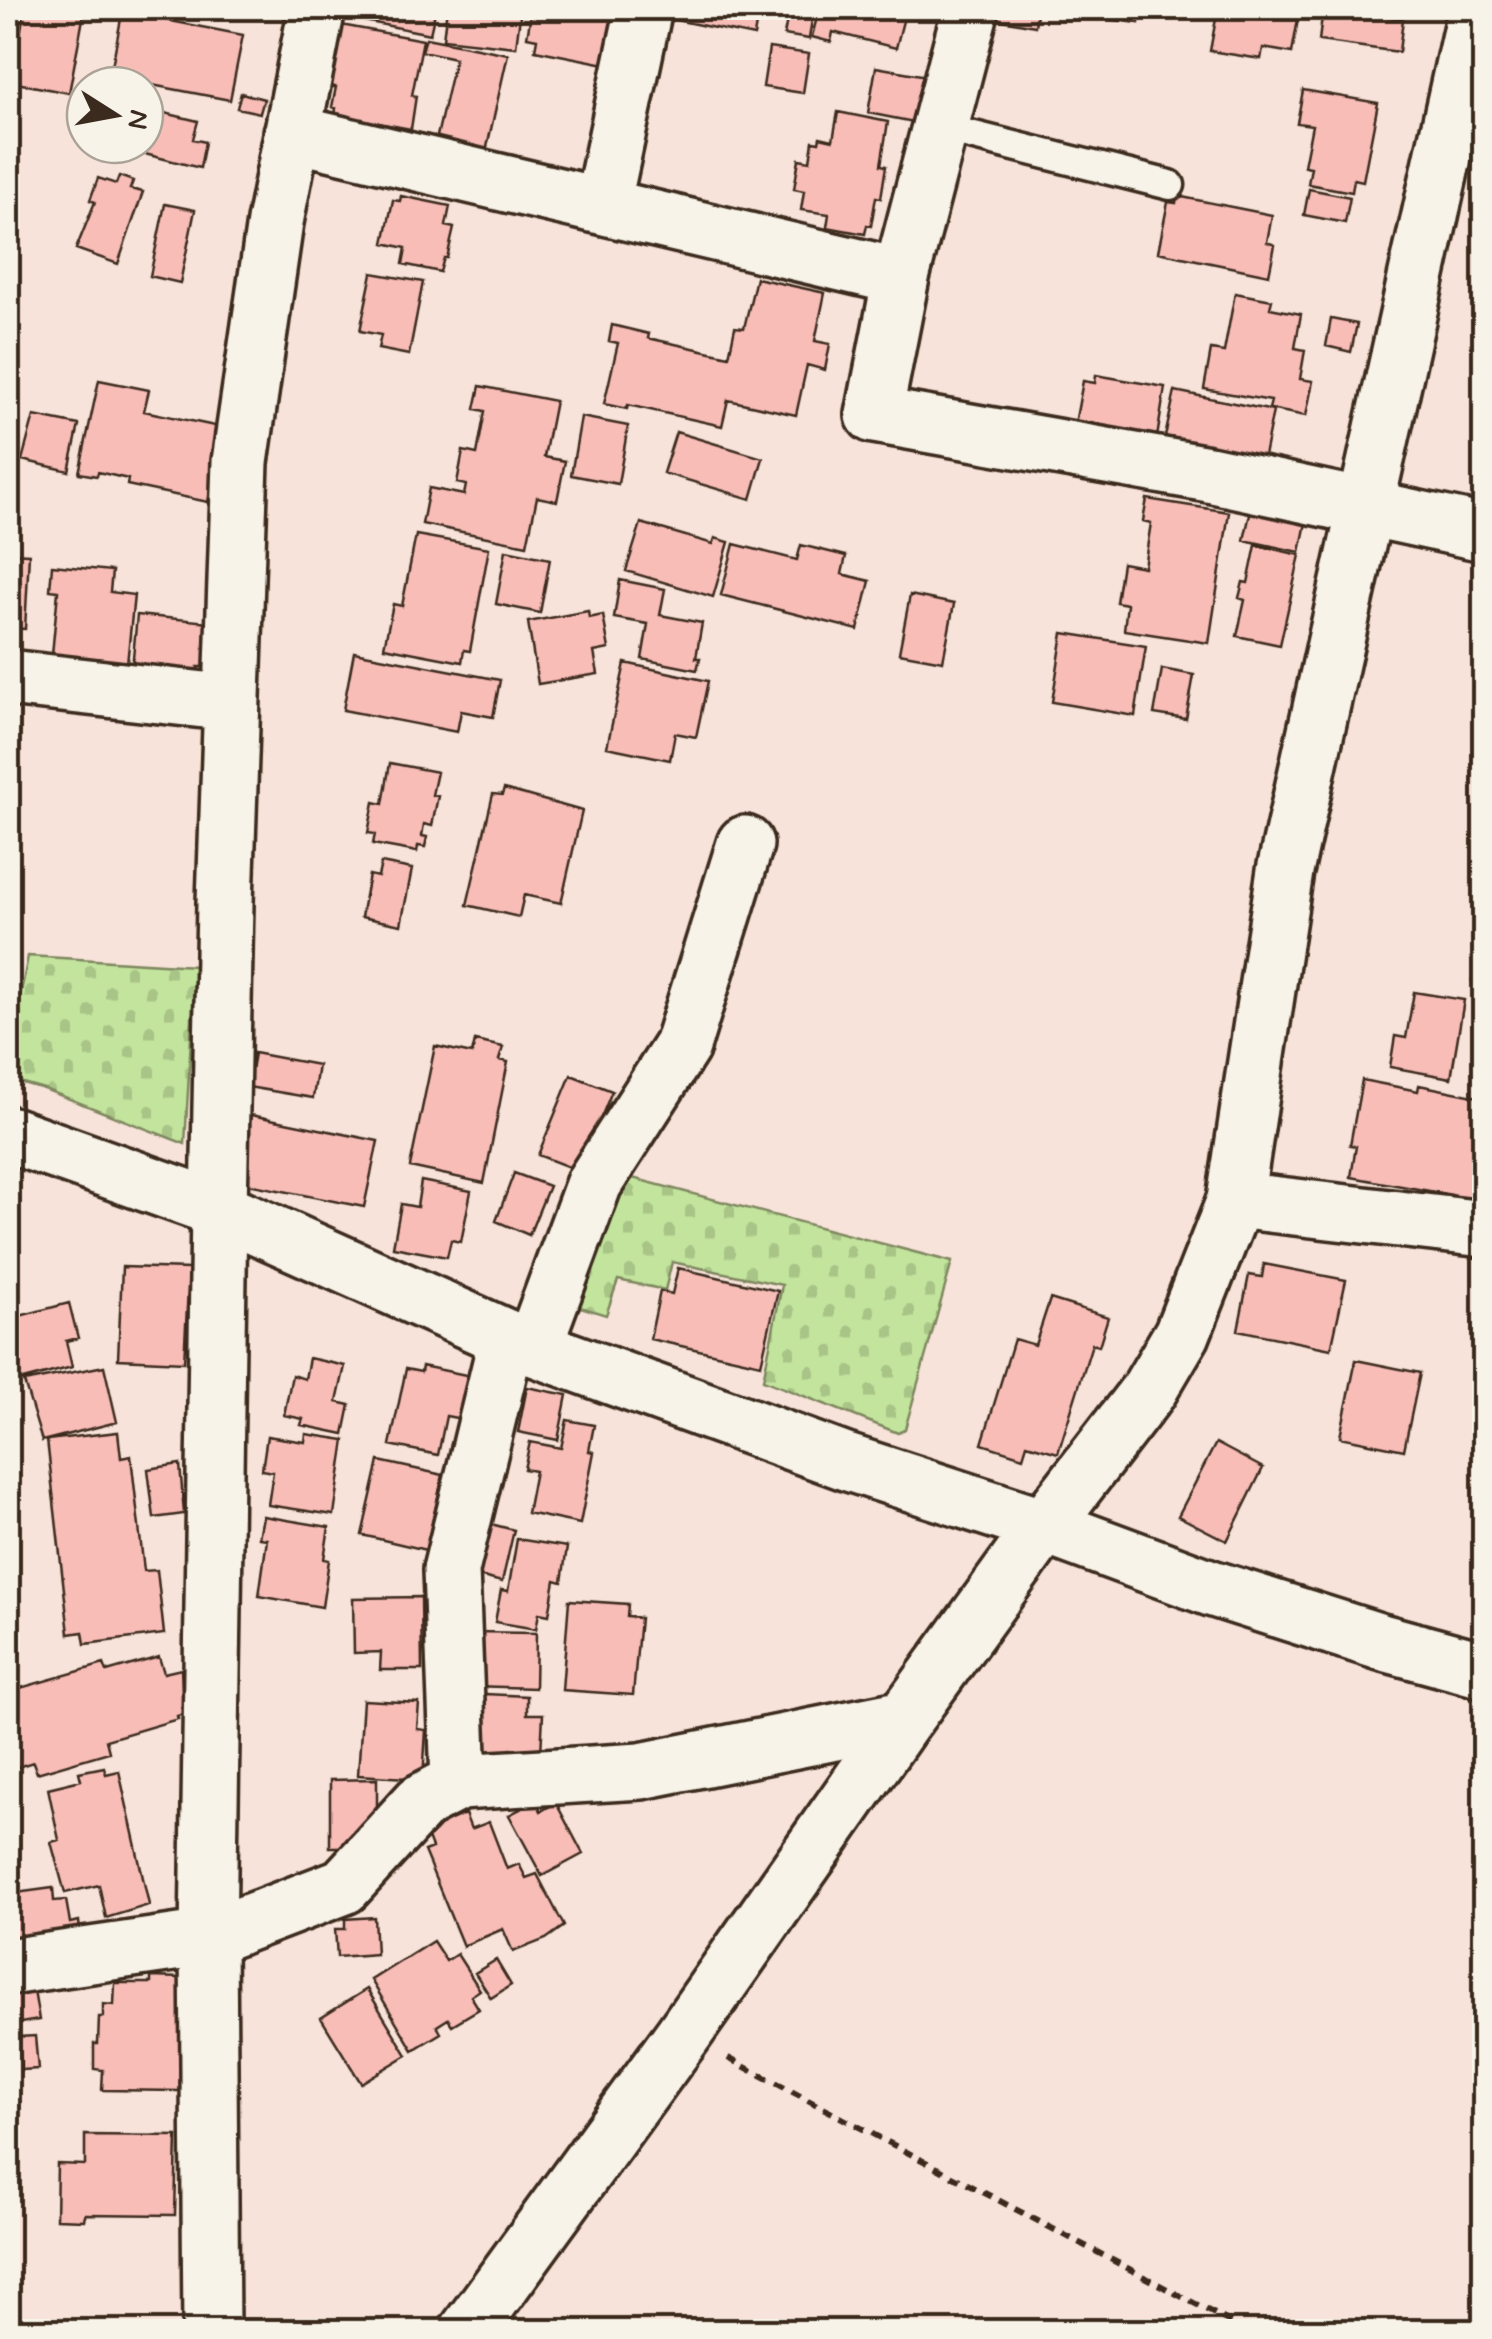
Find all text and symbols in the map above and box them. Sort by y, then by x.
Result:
north arrow [65,65,165,165]
text: N [117,107,157,132]

